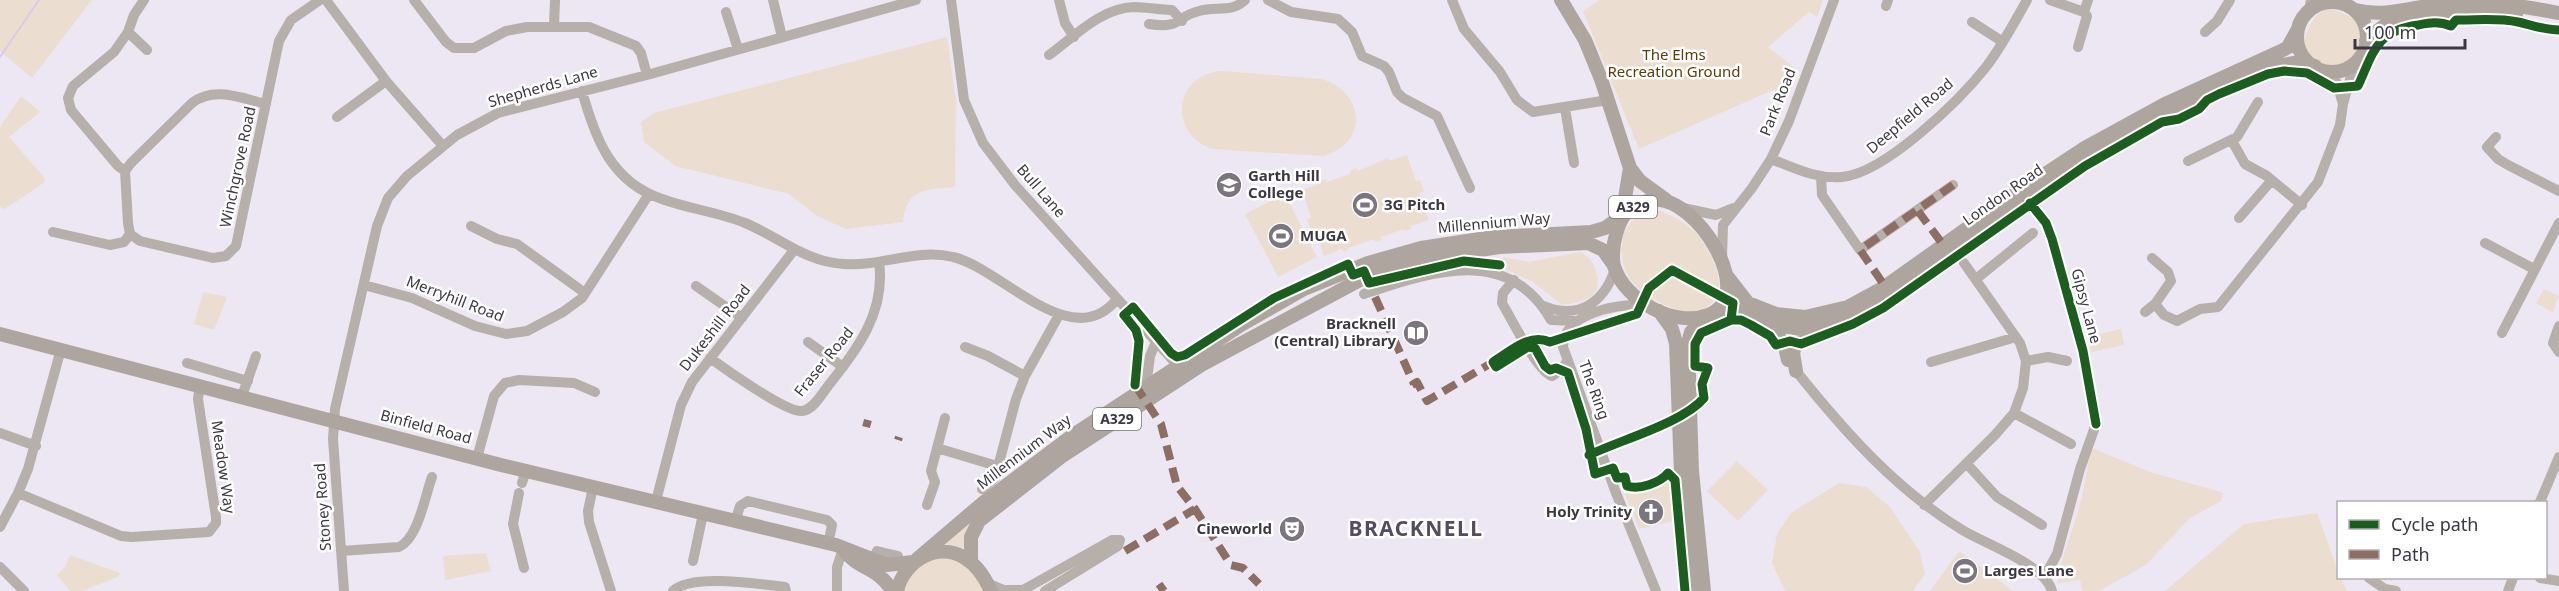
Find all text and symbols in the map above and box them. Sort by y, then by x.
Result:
scale bar [2355,12,2464,50]
text: 100 m [2364,20,2416,44]
park label: The Elms Recreation Ground [1608,44,1740,81]
street label: Shepherds Lane [486,61,600,111]
street label: Park Road [1754,65,1800,139]
street label: Deepfield Road [1862,73,1957,157]
street label: Winchgrove Road [214,104,260,229]
street label: Bull Lane [1013,159,1071,221]
street label: London Road [1958,159,2047,229]
place label: Garth Hill College [1248,165,1320,202]
school or university icon: Garth Hill College [1214,170,1244,200]
sports icon: 3G Pitch [1350,190,1380,220]
place label: 3G Pitch [1384,194,1445,214]
road number: A329 [1609,196,1657,218]
street label: Millennium Way [1437,207,1551,237]
sports icon: MUGA [1266,221,1296,251]
place label: MUGA [1300,225,1347,245]
street label: Gipsy Lane [2067,266,2107,345]
street label: Merryhill Road [404,270,507,326]
street label: Dukeshill Road [674,280,754,375]
place label: Bracknell (Central) Library [1274,313,1396,350]
library icon: Bracknell (Central) Library [1401,318,1431,348]
street label: Fraser Road [789,322,857,400]
street label: The Ring [1575,357,1615,422]
street label: Binfield Road [379,404,474,448]
road number: A329 [1093,408,1141,430]
street label: Millennium Way [972,409,1075,493]
street label: Meadow Way [208,419,240,515]
street label: Stoney Road [309,463,335,552]
church icon: Holy Trinity [1636,497,1666,527]
place label: Holy Trinity [1546,501,1632,521]
legend [2337,501,2547,579]
text: Cycle path [2391,512,2478,536]
theatre icon: Cineworld [1277,514,1307,544]
district label: BRACKNELL [1348,514,1484,542]
place label: Cineworld [1197,518,1272,538]
text: Path [2391,542,2430,566]
sports icon: Larges Lane [1950,556,1980,586]
place label: Larges Lane [1984,560,2074,580]

